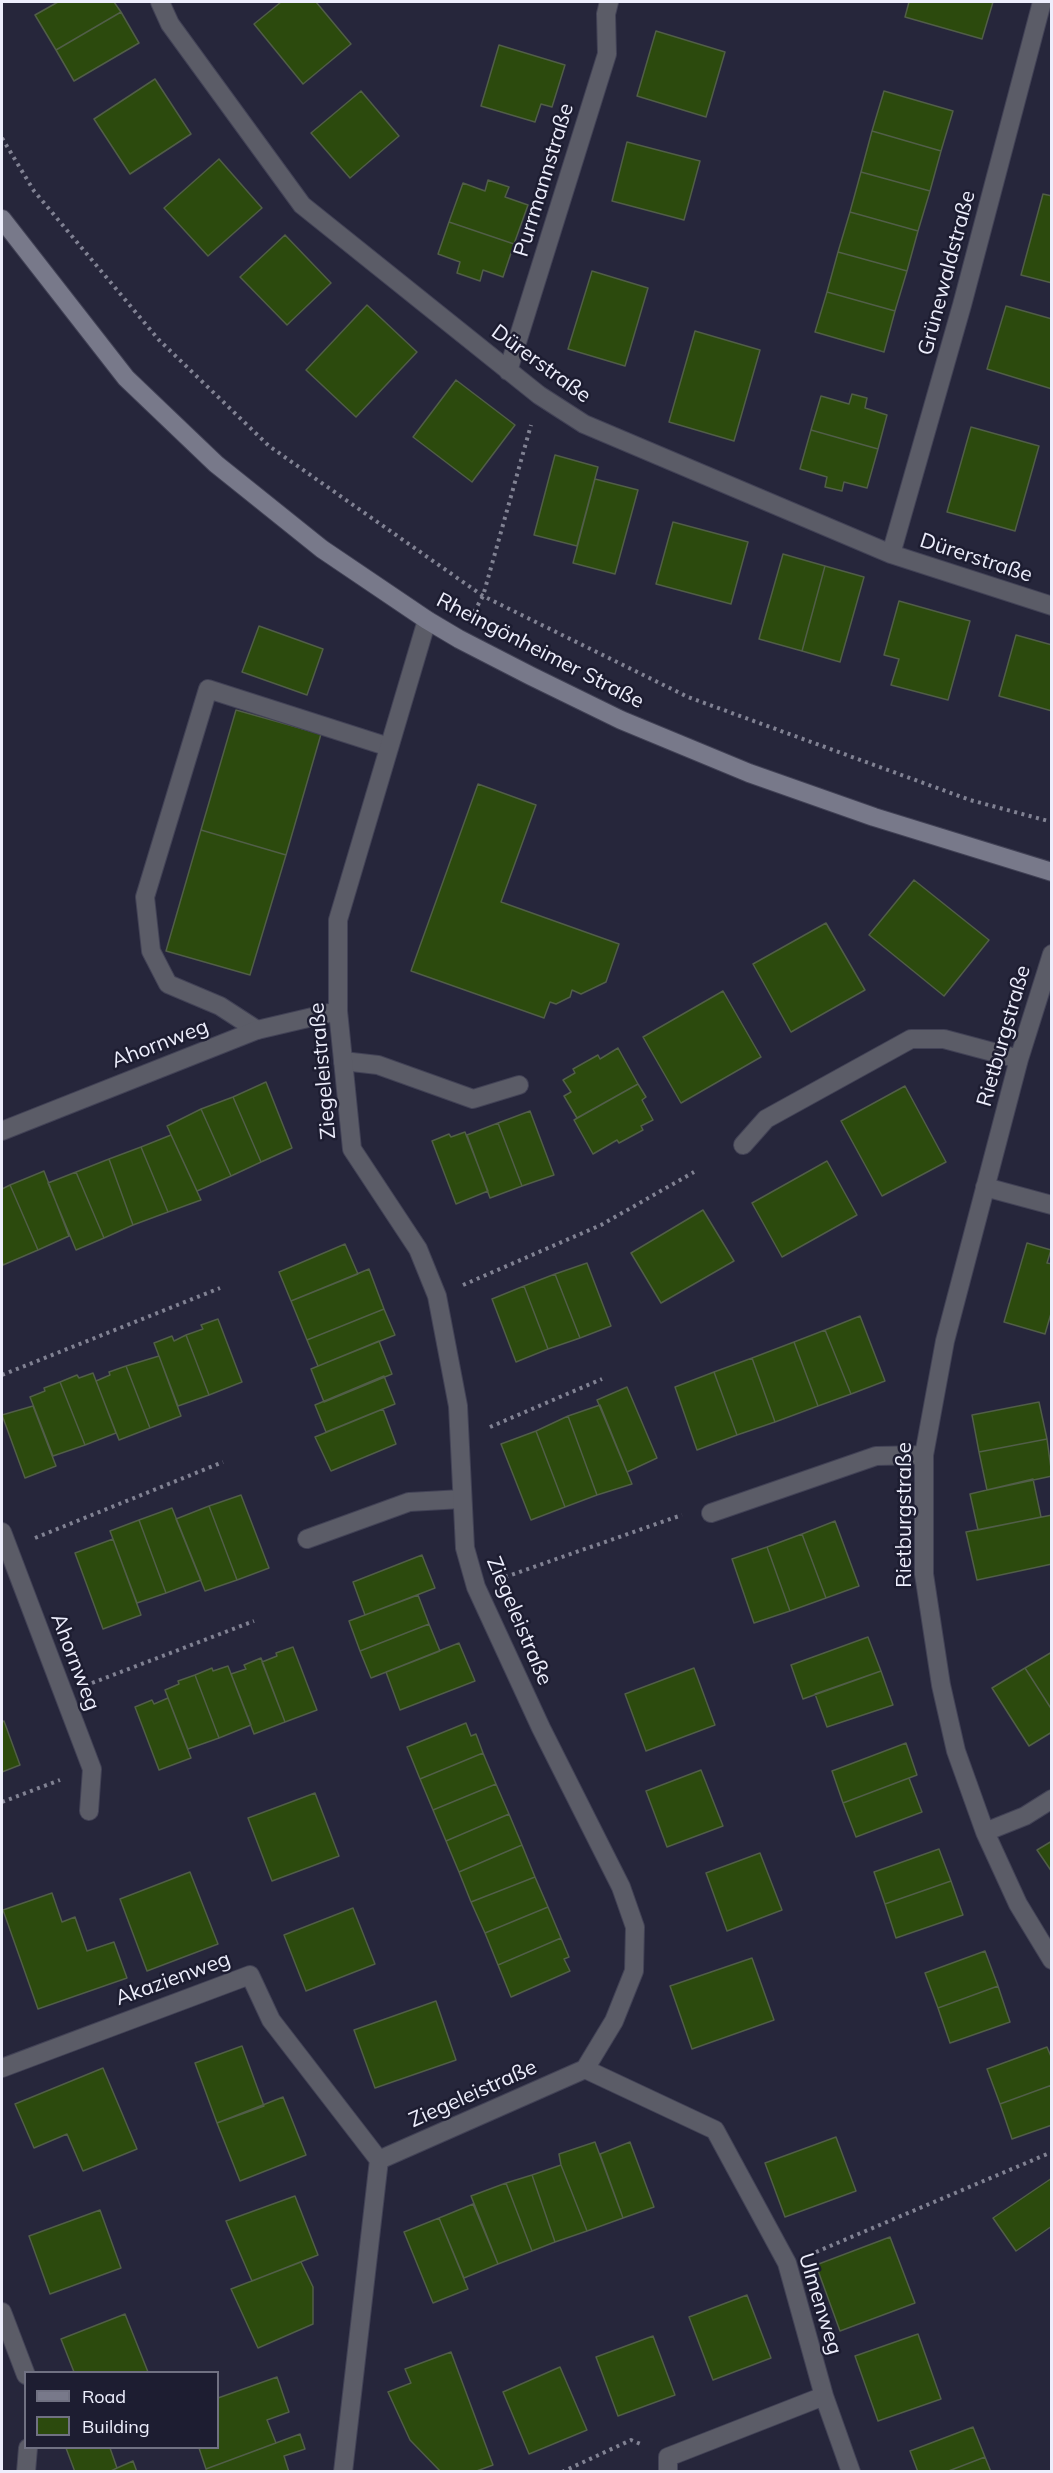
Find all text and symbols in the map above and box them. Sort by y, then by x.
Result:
street label: Purrmannstraße [509,100,579,260]
street label: Grünewaldstraße [913,188,981,358]
street label: Dürerstraße [486,319,596,409]
street label: Dürerstraße [917,528,1035,588]
street label: Rheingönheimer Straße [432,588,648,714]
street label: Rietburgstraße [972,963,1036,1109]
street label: Ziegeleistraße [304,1002,342,1140]
street label: Ahornweg [108,1014,212,1074]
street label: Rietburgstraße [892,1442,918,1588]
street label: Ziegeleistraße [481,1553,557,1689]
street label: Ahornweg [45,1610,105,1714]
street label: Akazienweg [112,1947,234,2011]
street label: Ziegeleistraße [405,2055,541,2133]
street label: Ulmenweg [793,2250,847,2358]
legend [24,2371,219,2449]
text: Road [82,2385,126,2408]
text: Building [82,2415,150,2438]

